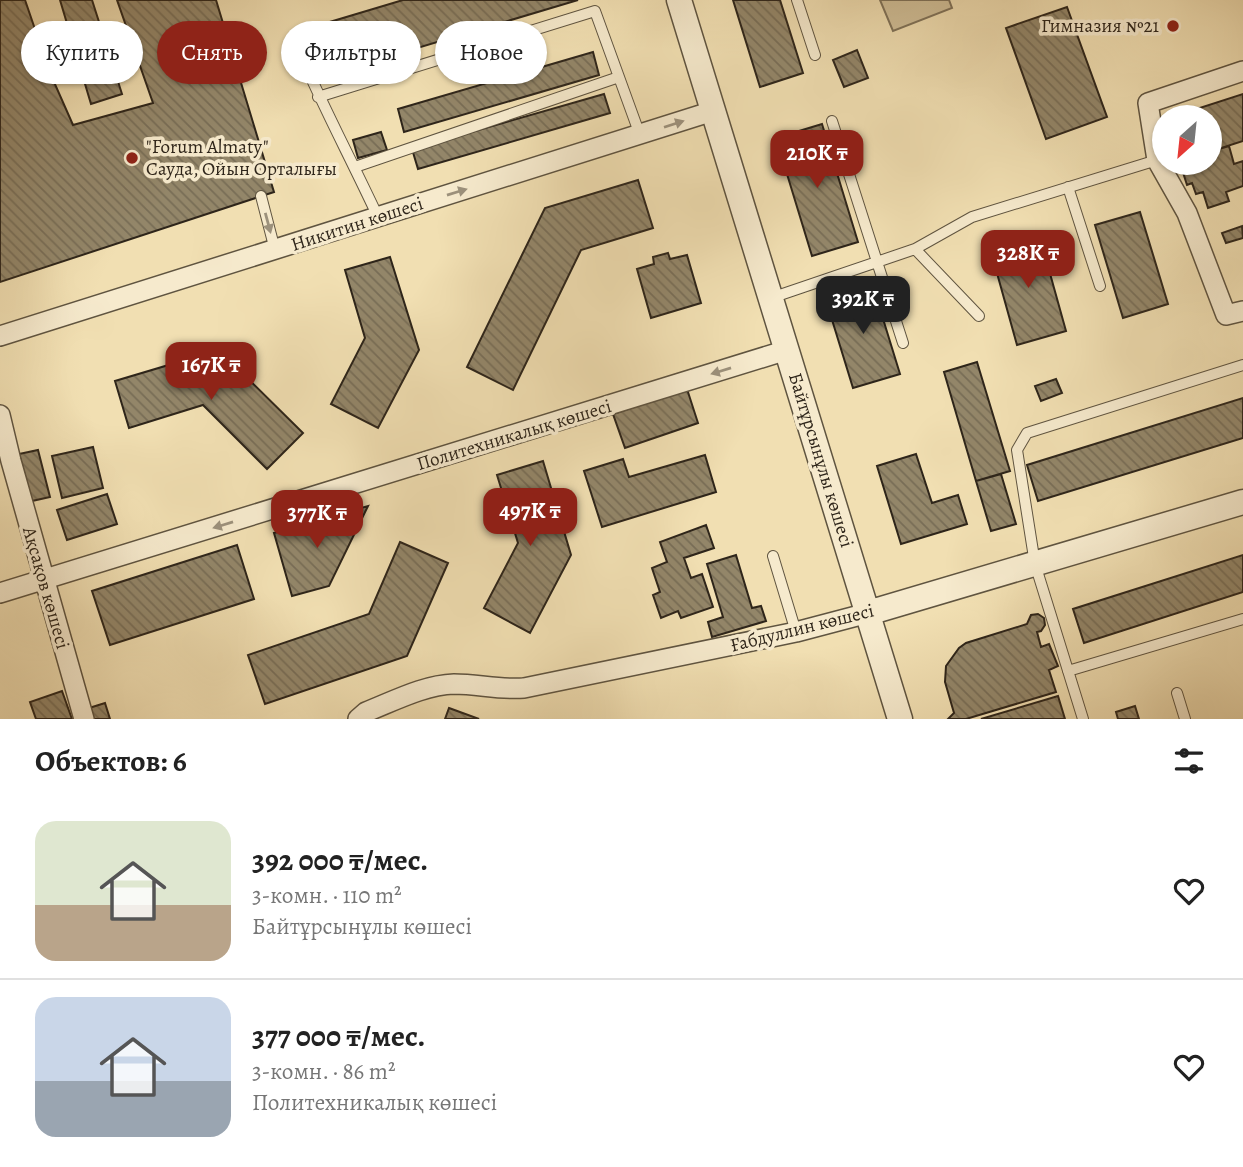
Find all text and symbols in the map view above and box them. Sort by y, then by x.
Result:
place label: Гимназия №21 [1041,13,1160,39]
marker: Гимназия №21 [1165,18,1181,34]
chip: Купить [21,21,143,84]
chip: Снять [157,21,267,84]
chip: Фильтры [281,21,421,84]
chip: Новое [435,21,547,84]
north arrow [1152,105,1222,175]
map controls [1152,105,1222,175]
one-way arrow [663,118,684,129]
pin: 210K ₸ [760,130,874,190]
place label: "Forum Almaty" Сауда, Ойын Орталығы [146,134,337,182]
text: 210K ₸ [786,137,848,168]
marker: "Forum Almaty" Сауда, Ойын Орталығы [124,150,140,166]
one-way arrow [446,187,467,197]
street label: Никитин көшесі [288,190,426,258]
one-way arrow [263,212,274,234]
pin: 328K ₸ [971,230,1085,290]
text: 328K ₸ [997,237,1059,268]
pin: 392K ₸ [806,276,920,336]
text: 392K ₸ [832,283,894,314]
pin: 167K ₸ [154,342,268,402]
text: 167K ₸ [181,349,241,380]
one-way arrow [711,366,732,376]
street label: Байтұрсынұлы көшесі [782,369,860,551]
street label: Политехникалық көшесі [413,393,615,477]
pin: 497K ₸ [473,489,587,548]
pin: 377K ₸ [260,490,374,550]
text: 497K ₸ [499,495,561,526]
text: 377K ₸ [287,497,347,528]
one-way arrow [213,520,234,531]
street label: Ақсақов көшесі [16,523,76,652]
street label: Ғабдуллин көшесі [727,598,877,658]
text: Объектов: 6 [35,741,187,781]
icon: filters [1170,742,1208,780]
text: 392 000 ₸/мес. [252,840,428,880]
icon: home [91,849,175,933]
icon: heart [1170,872,1208,910]
text: 3-комн. · 110 m² [252,880,402,911]
text: Байтұрсынұлы көшесі [252,911,472,942]
text: 377 000 ₸/мес. [252,1016,426,1056]
icon: home [91,1025,175,1109]
icon: heart [1170,1048,1208,1086]
text: 3-комн. · 86 m² [252,1056,395,1087]
text: Политехникалық көшесі [252,1087,497,1118]

